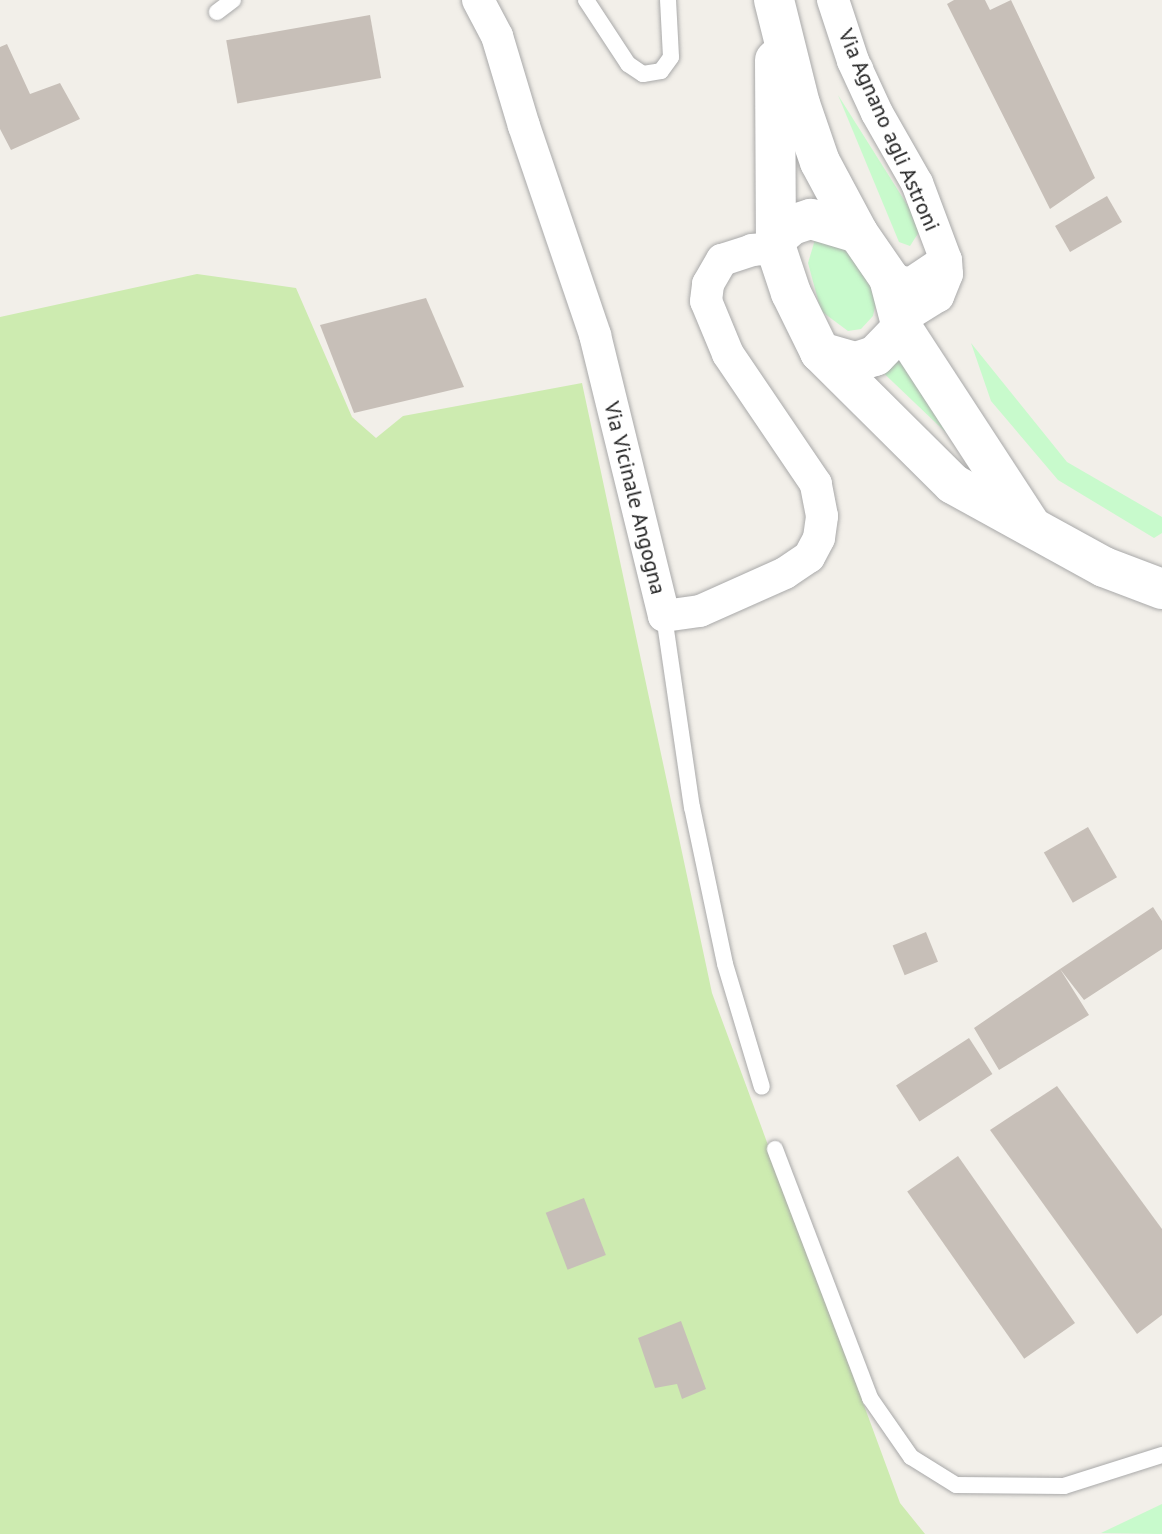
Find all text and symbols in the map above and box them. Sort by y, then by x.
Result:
street label: Via Agnano agli Astroni [832,24,946,236]
street label: Via Vicinale Angogna [598,398,672,598]

